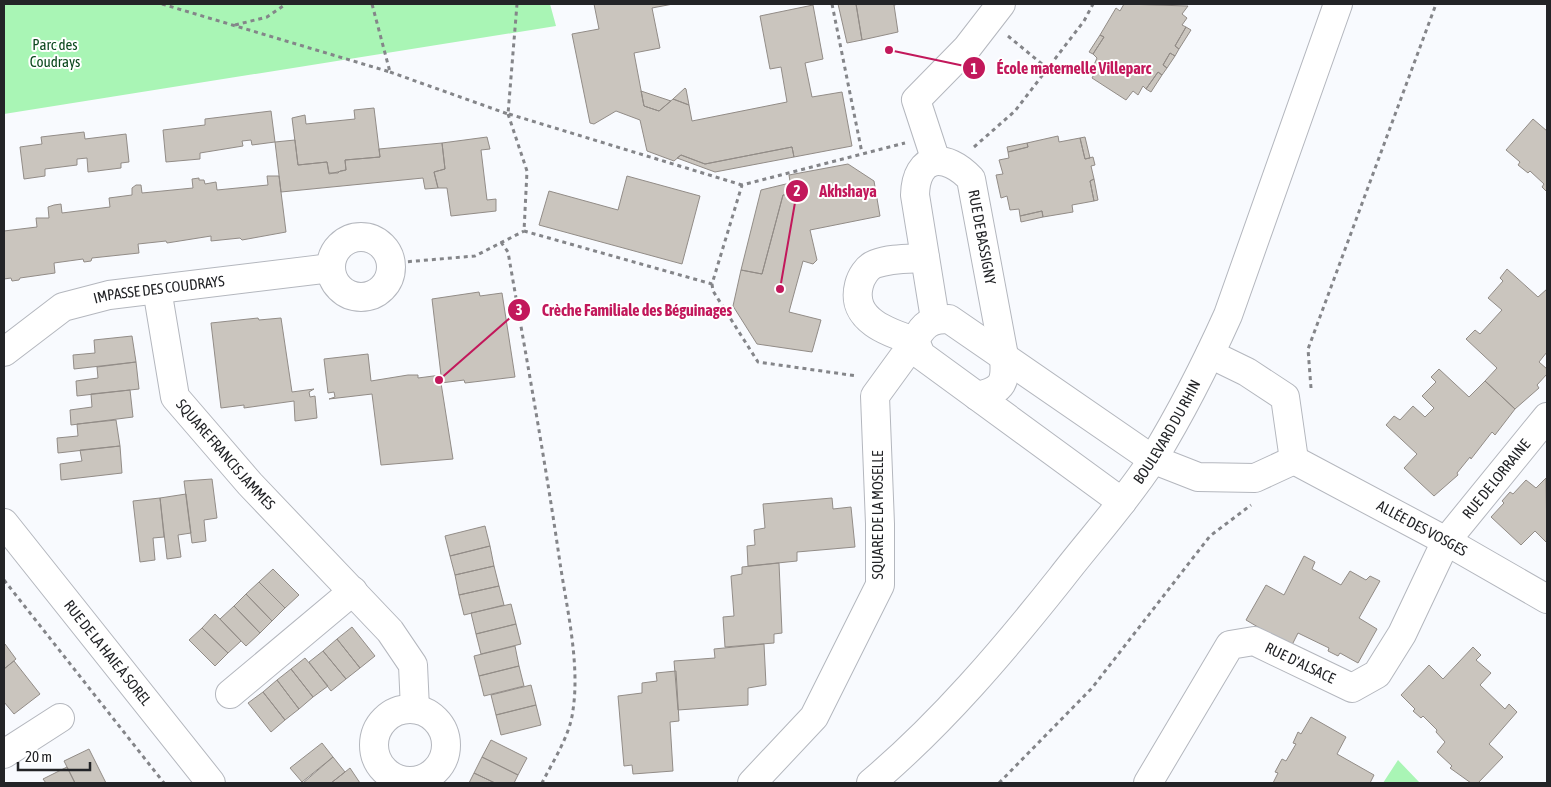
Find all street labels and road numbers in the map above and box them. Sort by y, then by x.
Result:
street label: RUE DE BASSIGNY [965,188,1000,286]
street label: IMPASSE DES COUDRAYS [92,272,225,307]
street label: BOULEVARD DU RHIN [1130,377,1204,487]
street label: SQUARE FRANCIS JAMMES [173,396,279,513]
street label: RUE DE LORRAINE [1459,435,1534,522]
street label: SQUARE DE LA MOSELLE [869,450,886,579]
street label: ALLÉE DES VOSGES [1374,497,1470,559]
street label: RUE DE LA HAIE À SOREL [61,597,155,709]
street label: RUE D'ALSACE [1263,639,1339,687]

